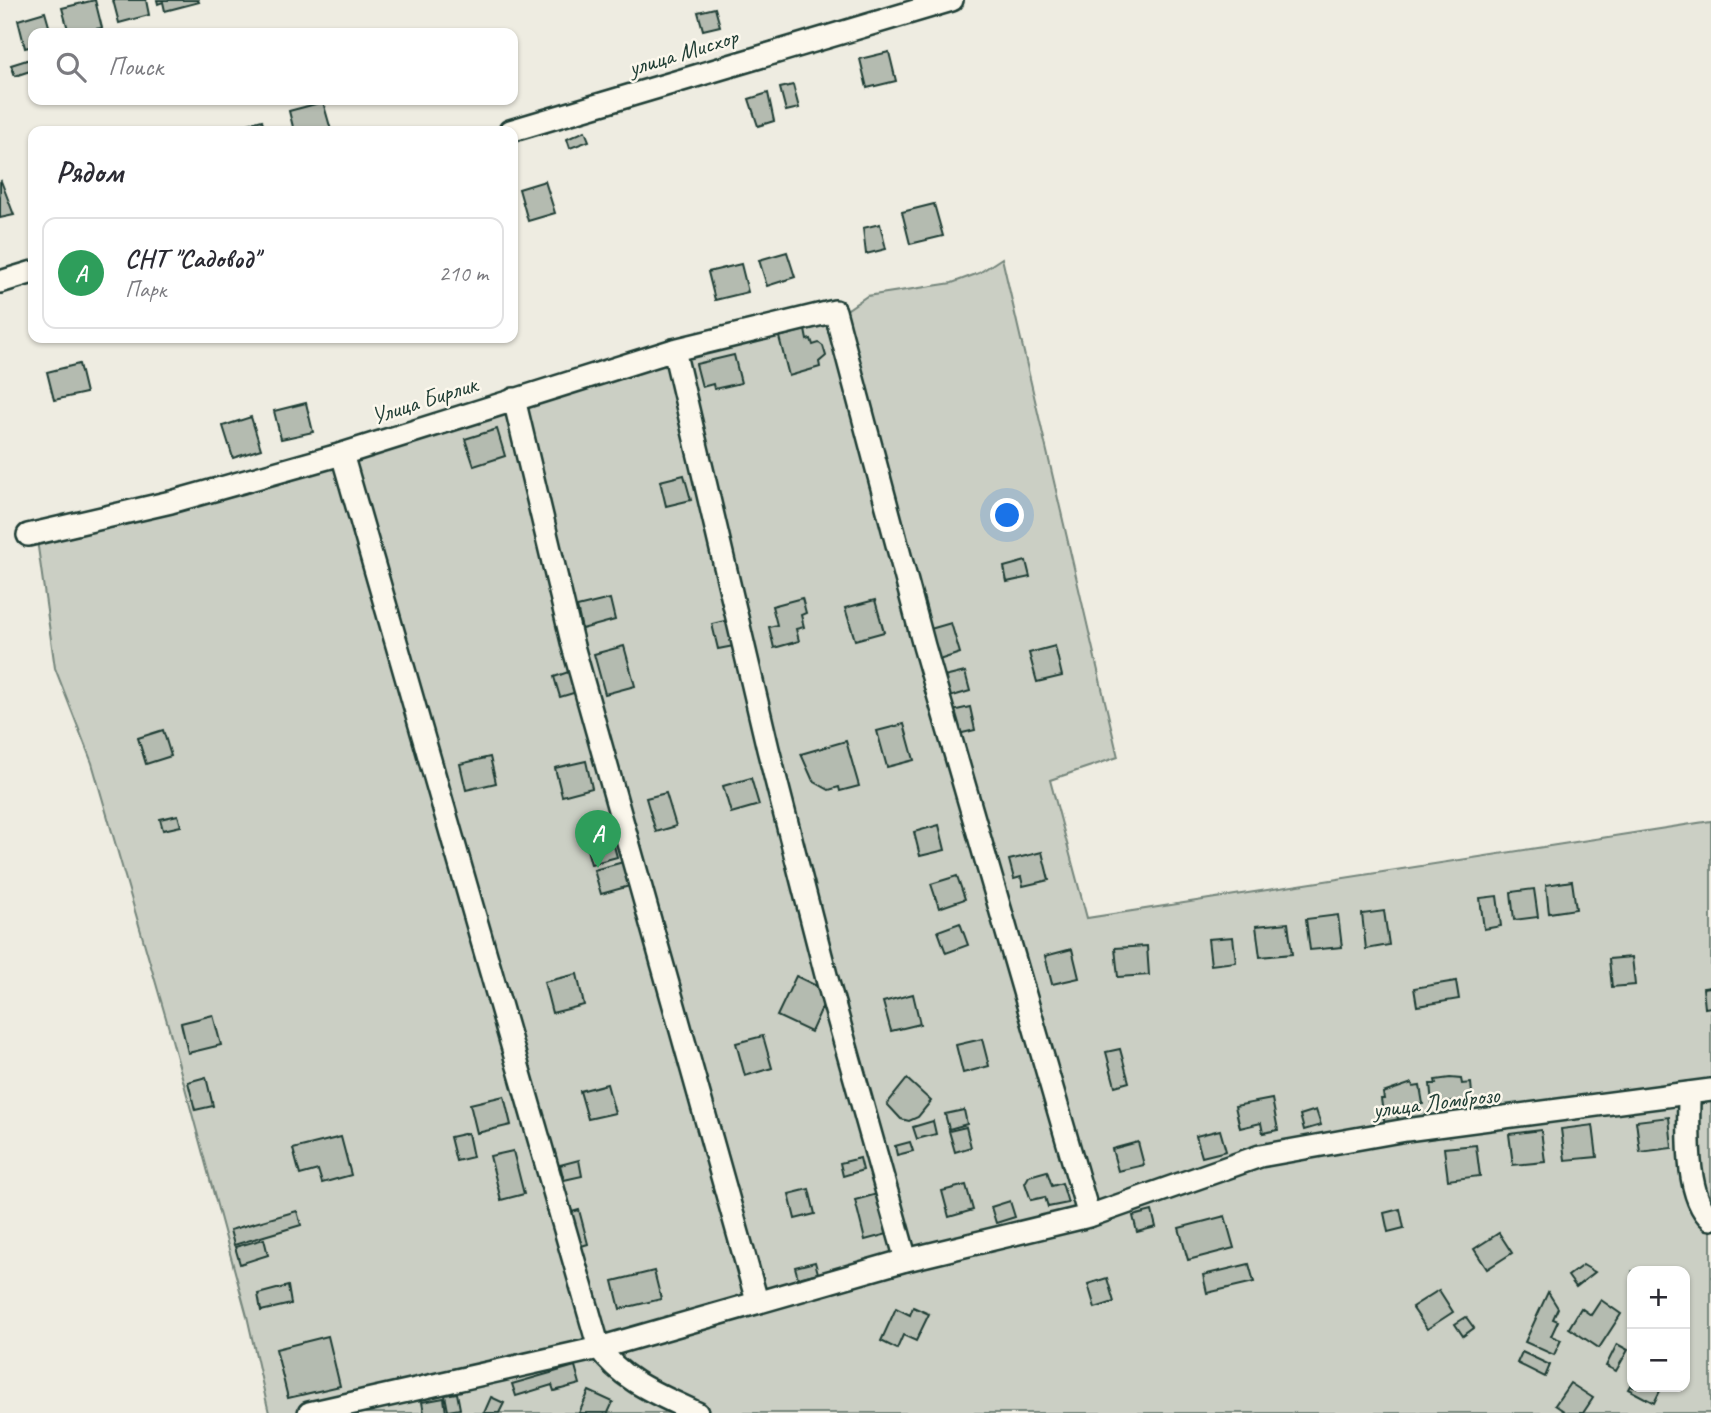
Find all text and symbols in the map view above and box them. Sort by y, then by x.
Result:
street label: улица Мисхор [623,21,743,83]
search box [28,28,518,105]
icon: search [52,48,90,86]
text: Поиск [108,50,163,83]
text: Рядом [56,153,123,191]
text: СНТ "Садовод" [125,242,259,275]
text: A [75,259,87,288]
text: 210 m [439,259,488,288]
text: Парк [125,275,166,304]
street label: Улица Бирлик [367,368,483,431]
your location [990,498,1024,532]
pin: A [575,810,621,868]
street label: улица Ломброзо [1369,1079,1503,1125]
map controls [1627,1266,1690,1392]
button: + [1627,1266,1690,1329]
button: − [1627,1329,1690,1392]

